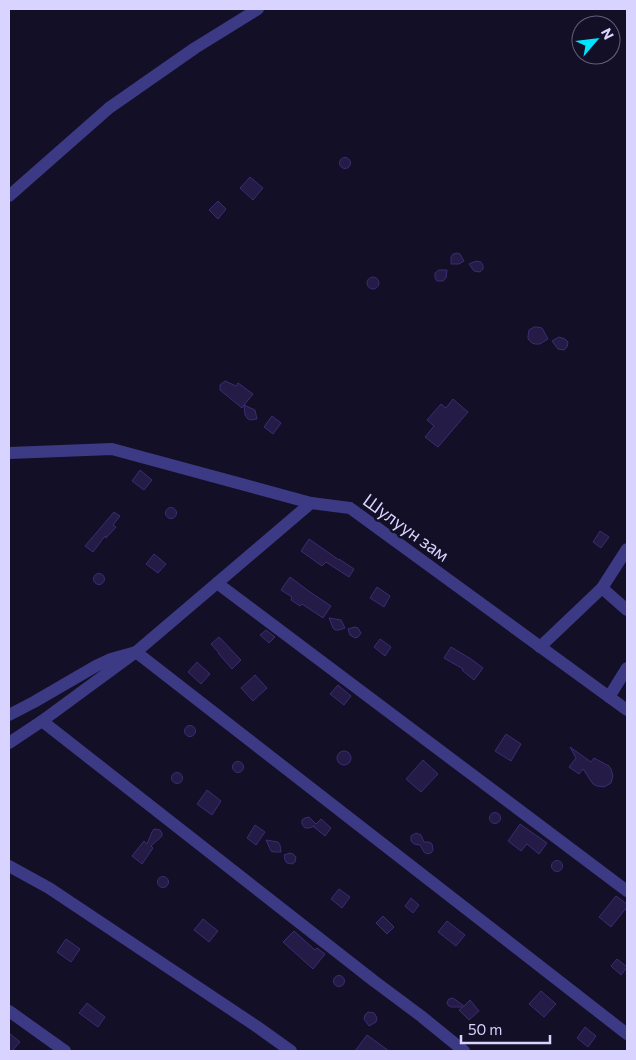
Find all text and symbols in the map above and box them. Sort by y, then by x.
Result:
north arrow [571,15,621,65]
text: N [598,25,618,42]
street label: Шулуун зам [359,489,454,566]
scale bar [461,1012,550,1044]
text: 50 m [468,1020,502,1038]

